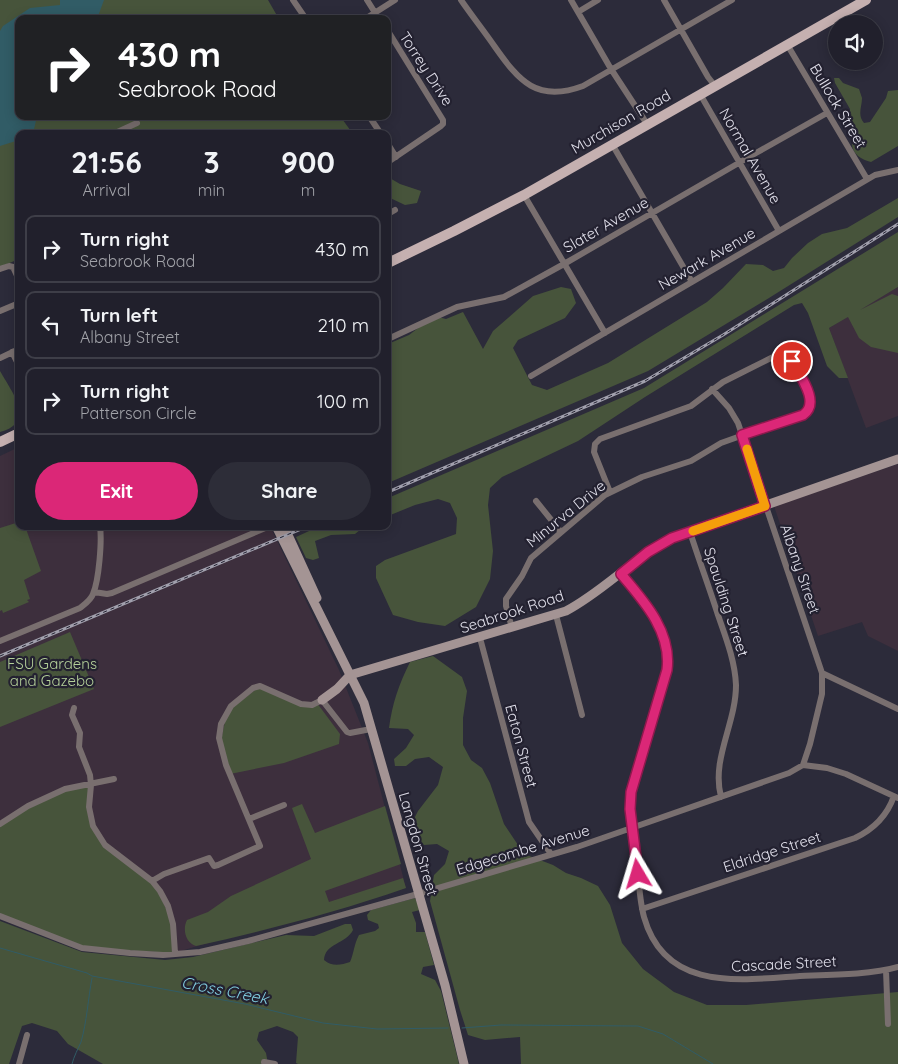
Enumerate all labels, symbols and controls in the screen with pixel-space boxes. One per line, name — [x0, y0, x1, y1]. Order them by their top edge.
map controls — [828, 15, 883, 70]
button: sound — [828, 15, 883, 70]
street label: Torrey Drive — [395, 28, 457, 109]
text: 430 m — [118, 32, 221, 76]
icon: right — [35, 35, 100, 100]
street label: Bullock Street — [806, 60, 871, 151]
text: Seabrook Road — [118, 75, 276, 103]
street label: Murchison Road — [568, 85, 674, 158]
street label: Normal Avenue — [715, 105, 786, 207]
text: 21:56 — [71, 143, 142, 181]
text: 3 — [203, 143, 220, 181]
text: 900 — [281, 143, 335, 181]
text: Arrival — [82, 180, 130, 200]
text: min — [198, 180, 225, 200]
text: m — [301, 180, 315, 200]
street label: Slater Avenue — [560, 192, 652, 257]
street label: Newark Avenue — [655, 223, 759, 294]
text: Turn right — [80, 227, 169, 251]
icon: right — [37, 235, 65, 263]
text: 430 m — [315, 237, 369, 261]
text: Seabrook Road — [80, 251, 195, 271]
text: Turn left — [80, 303, 158, 327]
icon: left — [37, 311, 65, 339]
text: 210 m — [318, 313, 369, 337]
text: Albany Street — [80, 327, 180, 347]
pin — [771, 340, 813, 382]
icon: arrive — [778, 347, 806, 375]
text: Turn right — [80, 379, 169, 403]
icon: right — [37, 387, 65, 415]
text: 100 m — [317, 389, 369, 413]
text: Patterson Circle — [80, 403, 196, 423]
button: Exit — [35, 462, 198, 520]
button: Share — [208, 462, 371, 520]
street label: Minurva Drive — [522, 476, 609, 551]
street label: Albany Street — [776, 522, 825, 616]
street label: Spaulding Street — [700, 545, 753, 659]
street label: Seabrook Road — [458, 586, 566, 637]
park label: FSU Gardens and Gazebo — [7, 654, 97, 690]
street label: Eaton Street — [501, 702, 542, 790]
street label: Langdon Street — [395, 790, 442, 898]
street label: Edgecombe Avenue — [454, 820, 592, 879]
street label: Eldridge Street — [721, 827, 823, 876]
position arrow — [611, 847, 663, 899]
street label: Cascade Street — [731, 951, 837, 976]
water label: Cross Creek — [180, 972, 272, 1009]

